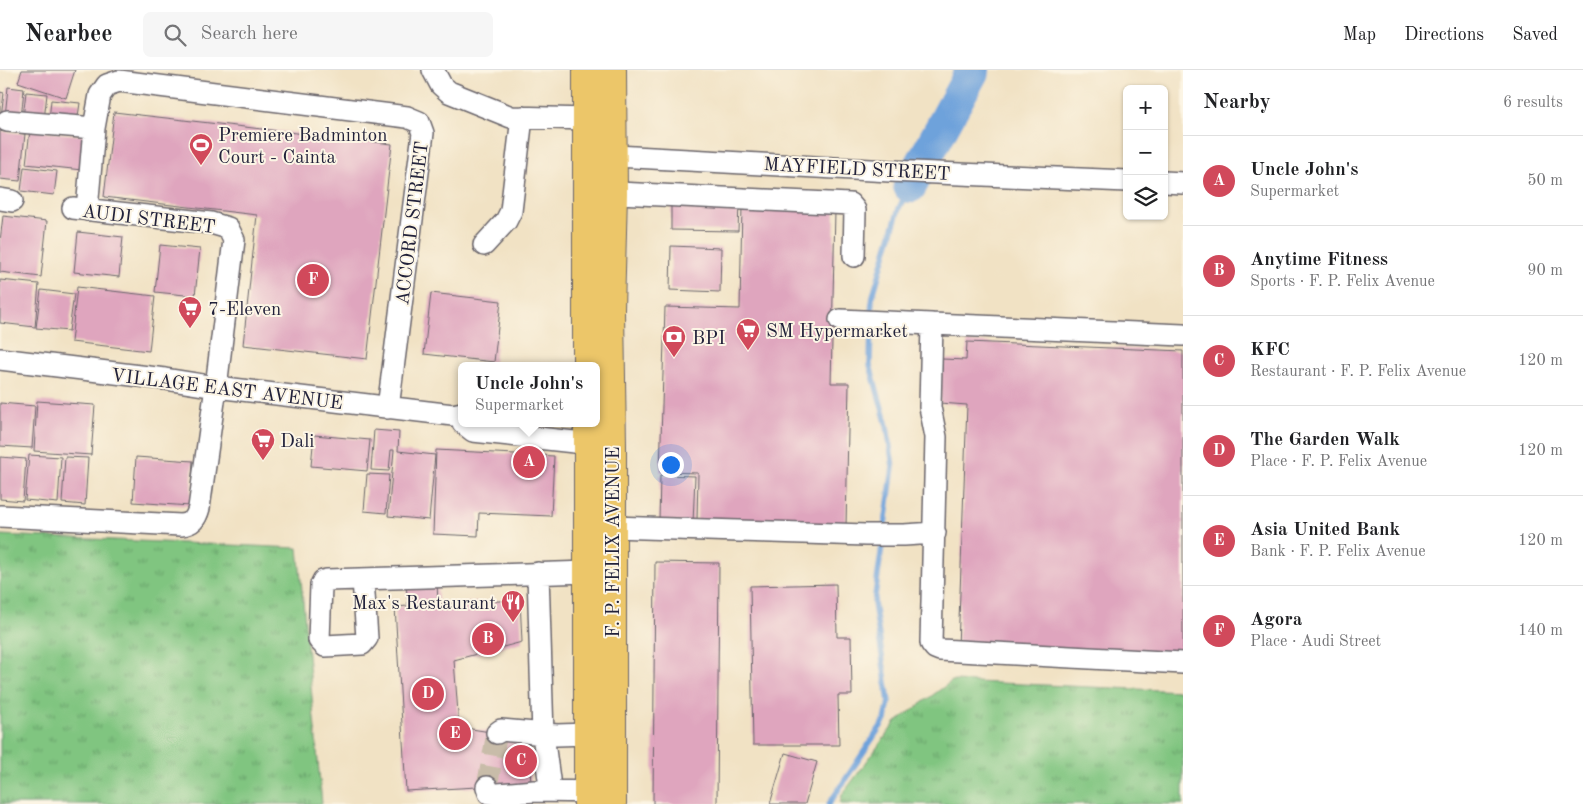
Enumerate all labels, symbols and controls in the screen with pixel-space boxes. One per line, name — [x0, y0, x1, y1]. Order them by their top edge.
search box — [143, 12, 493, 57]
icon: search — [161, 21, 189, 49]
text: Nearbee — [25, 23, 113, 47]
text: Search here — [201, 25, 298, 44]
text: Map — [1343, 26, 1376, 44]
text: Directions — [1404, 26, 1484, 44]
text: Saved — [1512, 26, 1558, 44]
map controls — [1123, 85, 1168, 220]
button: + — [1123, 85, 1168, 130]
text: Nearby — [1203, 92, 1271, 113]
text: 6 results — [1503, 95, 1563, 111]
place label: Premiere Badminton Court - Cainta — [218, 127, 387, 168]
button: − — [1123, 130, 1168, 175]
sports icon: Premiere Badminton Court - Cainta — [188, 132, 214, 166]
street label: ACCORD STREET — [394, 140, 433, 306]
street label: MAYFIELD STREET — [763, 156, 951, 185]
text: Uncle John's — [1250, 161, 1358, 180]
text: A — [1213, 173, 1225, 189]
text: 50 m — [1527, 173, 1563, 189]
button: layers — [1123, 175, 1168, 220]
text: Supermarket — [1250, 184, 1339, 200]
street label: AUDI STREET — [81, 203, 216, 238]
text: Anytime Fitness — [1250, 251, 1388, 270]
pin: F — [297, 261, 329, 299]
text: B — [1213, 263, 1225, 279]
text: 90 m — [1527, 263, 1563, 279]
text: Sports · F. P. Felix Avenue — [1250, 274, 1435, 290]
supermarket icon: 7-Eleven — [177, 295, 203, 329]
place label: 7-Eleven — [208, 301, 281, 320]
supermarket icon: SM Hypermarket — [735, 317, 761, 351]
place label: SM Hypermarket — [766, 323, 908, 342]
bank icon: BPI — [661, 324, 687, 358]
place label: BPI — [692, 330, 726, 349]
text: KFC — [1250, 341, 1290, 360]
text: C — [1214, 353, 1224, 369]
text: 120 m — [1518, 353, 1563, 369]
popup — [458, 362, 600, 427]
text: Restaurant · F. P. Felix Avenue — [1250, 364, 1466, 380]
street label: VILLAGE EAST AVENUE — [110, 367, 344, 414]
text: Uncle John's — [475, 375, 583, 394]
text: Supermarket — [475, 398, 564, 414]
supermarket icon: Dali — [250, 427, 276, 461]
text: The Garden Walk — [1250, 431, 1400, 450]
place label: Dali — [280, 433, 314, 452]
pin: A — [513, 443, 545, 481]
text: D — [1213, 443, 1225, 459]
text: 120 m — [1518, 443, 1563, 459]
street label: F. P. FELIX AVENUE — [605, 446, 624, 638]
your location — [658, 452, 684, 478]
text: Place · F. P. Felix Avenue — [1250, 454, 1427, 470]
text: Asia United Bank — [1250, 521, 1400, 540]
text: E — [1213, 533, 1225, 549]
text: 120 m — [1518, 533, 1563, 549]
text: Bank · F. P. Felix Avenue — [1250, 544, 1426, 560]
restaurant icon: Max's Restaurant — [500, 589, 526, 623]
place label: Max's Restaurant — [352, 595, 496, 614]
text: Agora — [1250, 611, 1302, 630]
pin: B — [472, 620, 504, 658]
text: F — [1214, 623, 1224, 639]
text: 140 m — [1518, 623, 1563, 639]
text: Place · Audi Street — [1250, 634, 1381, 650]
pin: D — [412, 675, 444, 713]
pin: E — [439, 715, 471, 753]
pin: C — [505, 742, 537, 780]

